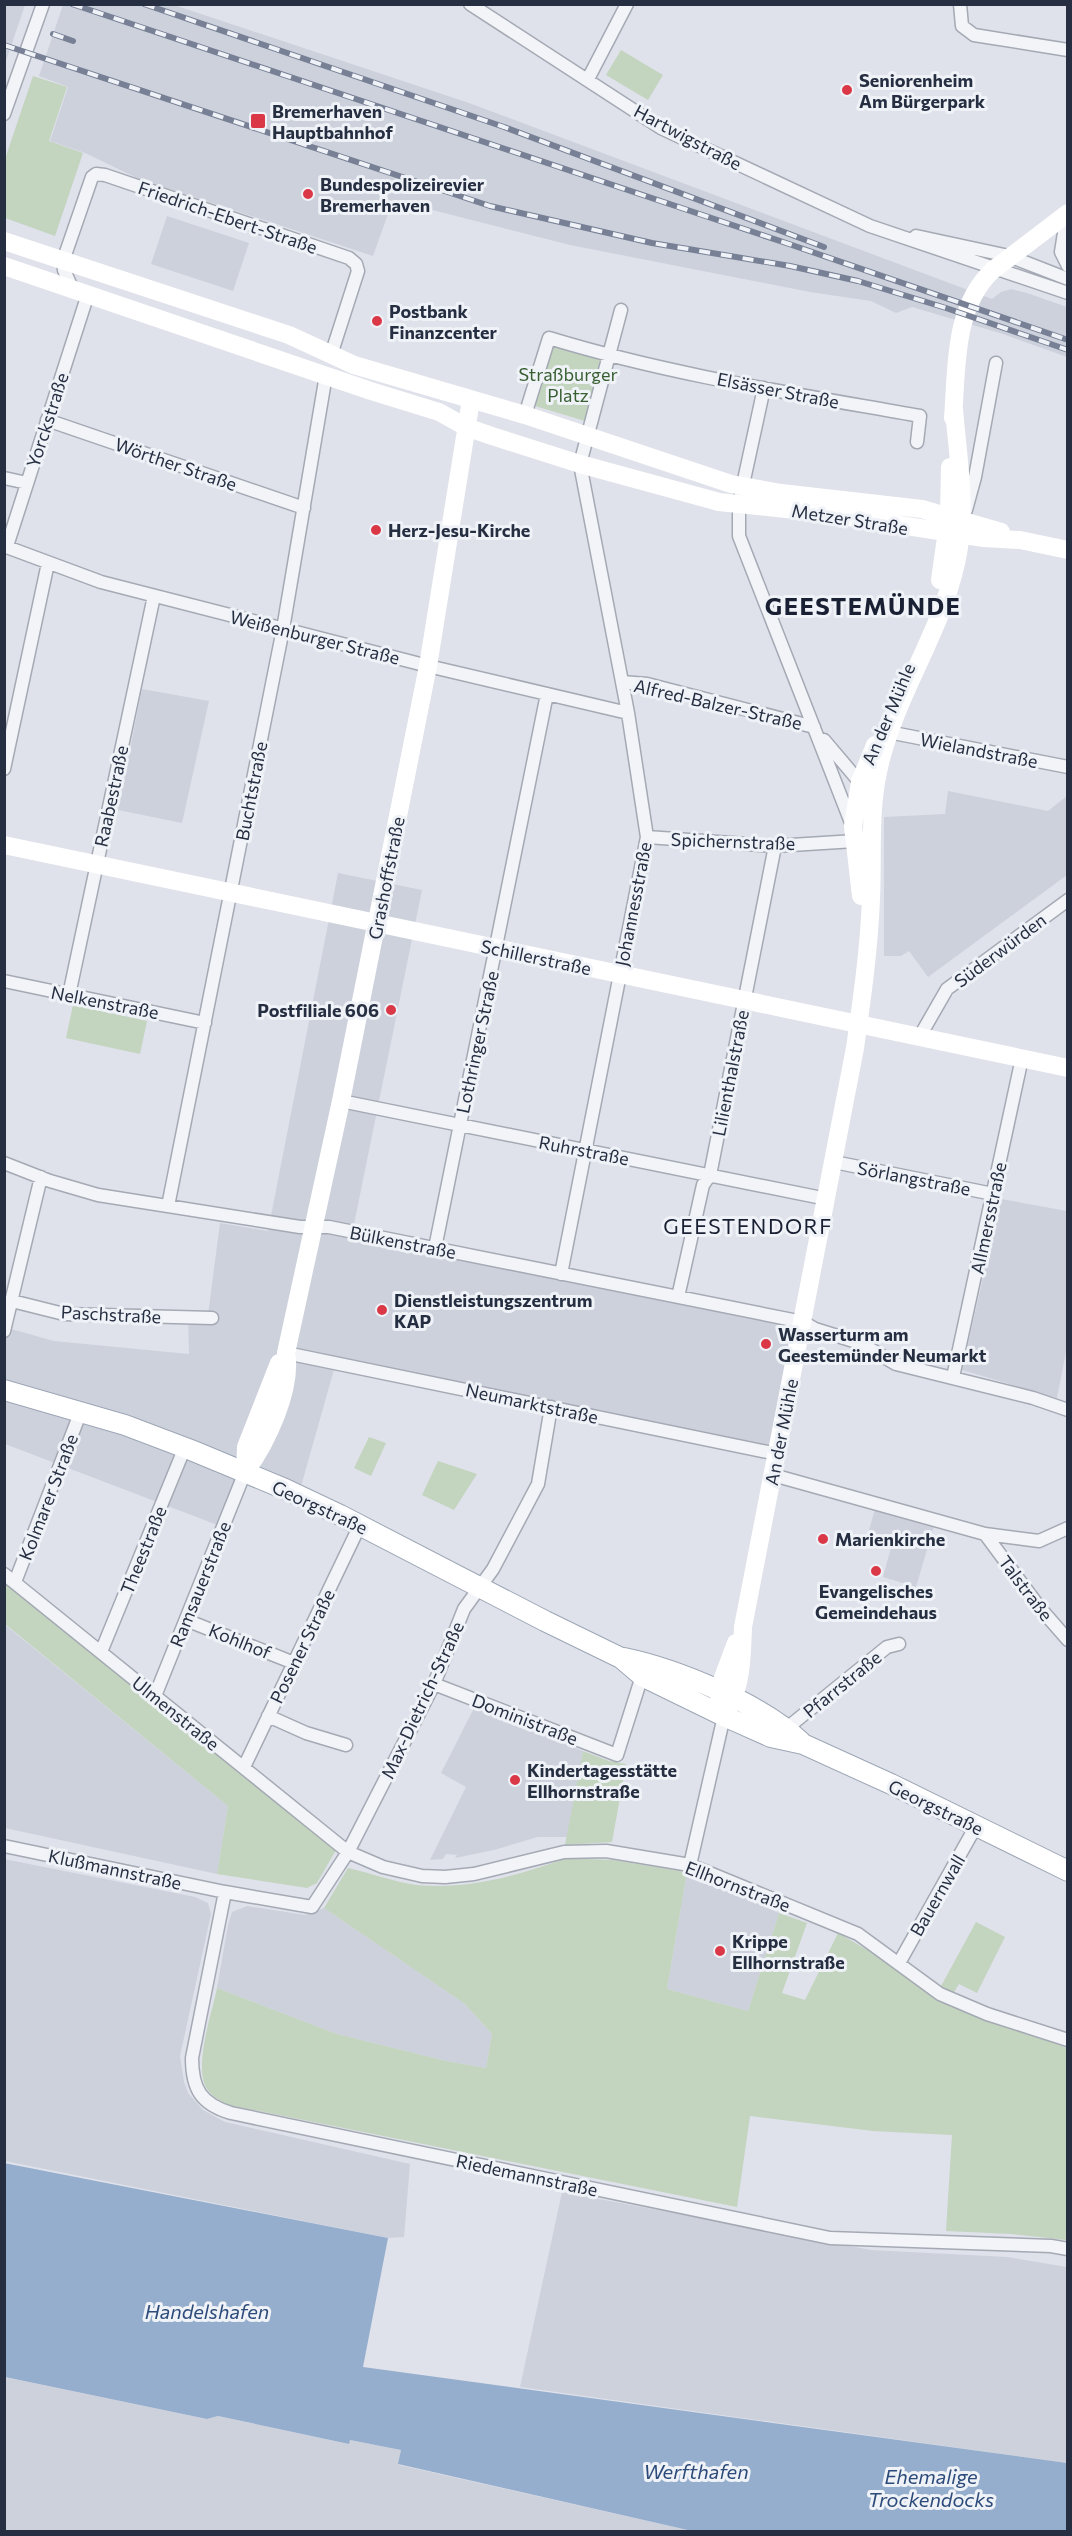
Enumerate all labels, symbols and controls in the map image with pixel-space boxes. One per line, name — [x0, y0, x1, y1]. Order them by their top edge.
place label: Seniorenheim Am Bürgerpark — [859, 69, 986, 112]
marker: Seniorenheim Am Bürgerpark — [840, 83, 854, 97]
street label: Hartwigstraße — [630, 99, 746, 175]
place label: Bremerhaven Hauptbahnhof — [272, 100, 394, 143]
marker: Bremerhaven Hauptbahnhof — [249, 112, 267, 130]
place label: Bundespolizeirevier Bremerhaven — [320, 173, 485, 216]
street label: Friedrich-Ebert-Straße — [136, 176, 320, 258]
marker: Bundespolizeirevier Bremerhaven — [301, 187, 315, 201]
place label: Postbank Finanzcenter — [389, 300, 498, 343]
marker: Postbank Finanzcenter — [370, 314, 384, 328]
park label: Straßburger Platz — [518, 363, 618, 406]
street label: Elsässer Straße — [715, 367, 841, 413]
street label: Yorckstraße — [21, 370, 73, 470]
street label: Wörther Straße — [112, 433, 240, 495]
street label: Metzer Straße — [790, 499, 910, 539]
place label: Herz-Jesu-Kirche — [388, 519, 530, 541]
marker: Herz-Jesu-Kirche — [369, 523, 383, 537]
district label: GEESTEMÜNDE — [765, 591, 961, 620]
street label: Weißenburger Straße — [228, 605, 402, 669]
street label: An der Mühle — [857, 660, 919, 768]
street label: Alfred-Balzer-Straße — [632, 674, 804, 734]
street label: Wielandstraße — [918, 728, 1040, 772]
street label: Buchtstraße — [231, 740, 271, 842]
street label: Raabestraße — [89, 743, 133, 849]
street label: Grashoffstraße — [363, 815, 409, 941]
street label: Spichernstraße — [670, 828, 796, 854]
street label: Johannesstraße — [610, 840, 656, 968]
street label: Süderwürden — [950, 908, 1050, 992]
street label: Schillerstraße — [479, 935, 593, 979]
street label: Lothringer Straße — [451, 969, 503, 1115]
street label: Nelkenstraße — [49, 981, 161, 1023]
place label: Postfiliale 606 — [257, 999, 379, 1021]
marker: Postfiliale 606 — [384, 1003, 398, 1017]
street label: Lilienthalstraße — [707, 1008, 753, 1138]
street label: Ruhrstraße — [537, 1130, 631, 1170]
street label: Sörlangstraße — [855, 1156, 973, 1200]
street label: Allmersstraße — [965, 1160, 1011, 1276]
district label: GEESTENDORF — [663, 1213, 833, 1238]
street label: Bülkenstraße — [348, 1221, 458, 1263]
place label: Dienstleistungszentrum KAP — [394, 1289, 592, 1332]
street label: Paschstraße — [60, 1300, 162, 1328]
marker: Dienstleistungszentrum KAP — [375, 1303, 389, 1317]
place label: Wasserturm am Geestemünder Neumarkt — [778, 1323, 987, 1366]
marker: Wasserturm am Geestemünder Neumarkt — [759, 1337, 773, 1351]
street label: An der Mühle — [760, 1377, 802, 1487]
street label: Neumarktstraße — [464, 1378, 600, 1428]
street label: Kolmarer Straße — [14, 1431, 82, 1563]
street label: Georgstraße — [269, 1475, 371, 1539]
street label: Theestraße — [115, 1503, 171, 1597]
street label: Ramsauerstraße — [165, 1518, 235, 1650]
place label: Marienkirche — [835, 1528, 945, 1550]
marker: Marienkirche — [816, 1532, 830, 1546]
street label: Talstraße — [994, 1551, 1058, 1625]
marker: Evangelisches Gemeindehaus — [869, 1564, 883, 1578]
place label: Evangelisches Gemeindehaus — [815, 1580, 937, 1623]
street label: Posener Straße — [265, 1585, 339, 1707]
street label: Max-Dietrich-Straße — [376, 1618, 468, 1782]
street label: Kohlhof — [206, 1619, 275, 1664]
street label: Pfarrstraße — [799, 1646, 885, 1722]
street label: Ulmenstraße — [128, 1671, 224, 1755]
street label: Doministraße — [469, 1689, 581, 1749]
place label: Kindertagesstätte Ellhornstraße — [527, 1759, 677, 1802]
marker: Kindertagesstätte Ellhornstraße — [508, 1773, 522, 1787]
street label: Georgstraße — [885, 1775, 987, 1839]
street label: Klußmannstraße — [46, 1844, 184, 1894]
street label: Bauernwall — [905, 1850, 969, 1940]
street label: Ellhornstraße — [682, 1856, 794, 1916]
place label: Krippe Ellhornstraße — [732, 1930, 845, 1973]
marker: Krippe Ellhornstraße — [713, 1944, 727, 1958]
street label: Riedemannstraße — [454, 2149, 600, 2201]
water label: Handelshafen — [145, 2299, 269, 2323]
water label: Werfthafen — [643, 2459, 749, 2483]
water label: Ehemalige Trockendocks — [868, 2464, 994, 2511]

